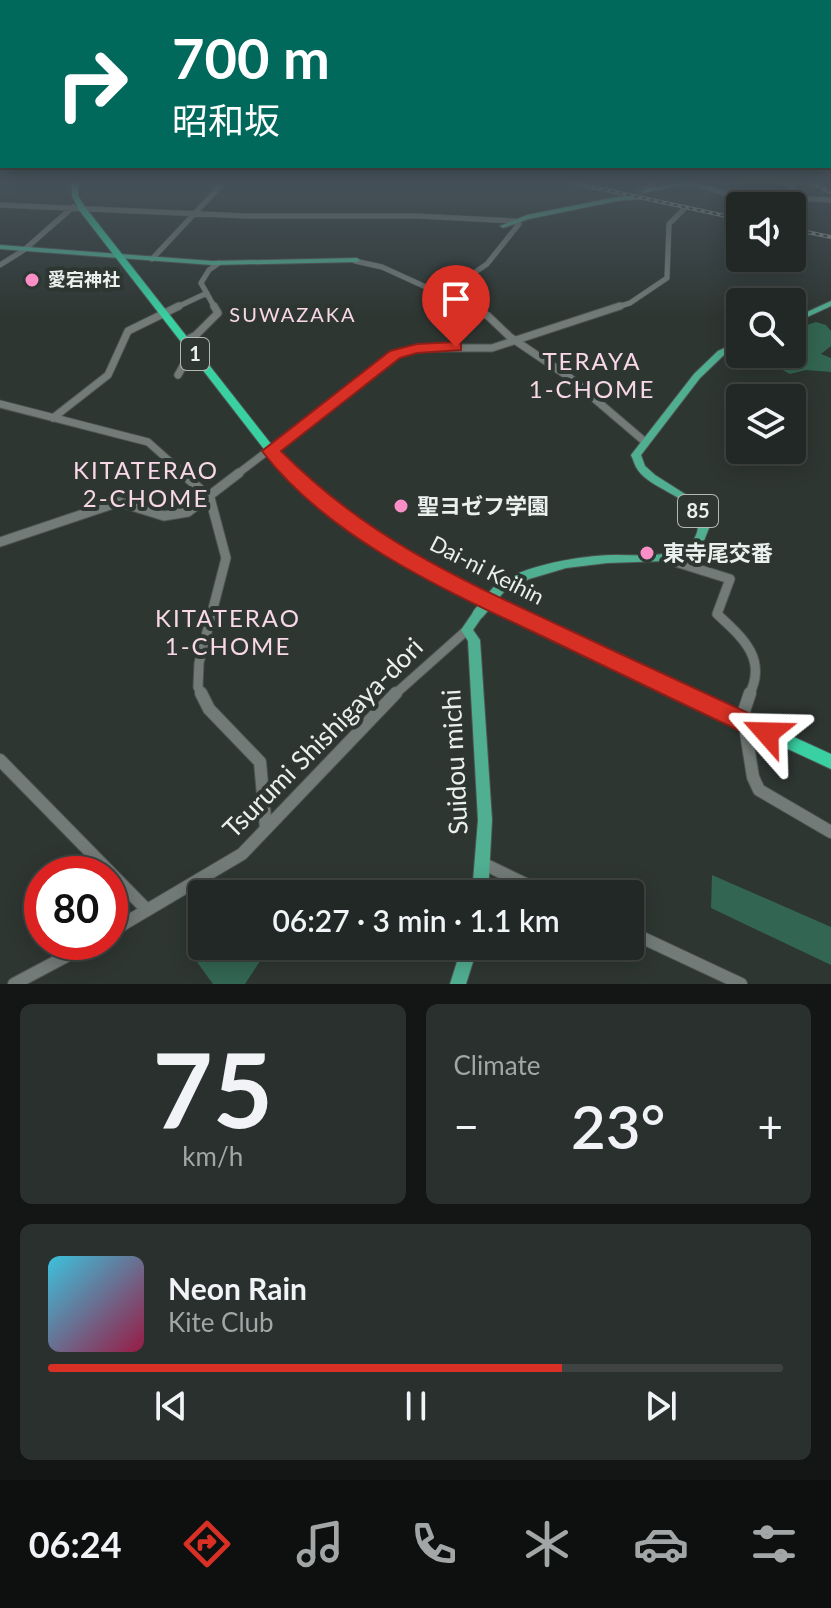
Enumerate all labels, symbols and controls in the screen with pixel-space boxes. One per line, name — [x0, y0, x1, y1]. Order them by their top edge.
text: 700 m — [172, 24, 330, 91]
icon: right — [40, 32, 144, 136]
text: 昭和坂 — [172, 98, 280, 142]
map controls — [726, 192, 806, 464]
button: sound — [726, 192, 806, 272]
pin — [422, 265, 490, 347]
place label: 愛宕神社 — [48, 268, 120, 290]
marker: 愛宕神社 — [23, 271, 41, 289]
icon: arrive — [434, 277, 478, 321]
button: search — [726, 288, 806, 368]
district label: SUWAZAKA — [229, 302, 357, 326]
road number: 1 — [181, 338, 209, 370]
district label: TERAYA 1-CHOME — [529, 346, 655, 403]
button: layers — [726, 384, 806, 464]
district label: KITATERAO 2-CHOME — [73, 455, 219, 512]
place label: 聖ヨゼフ学園 — [417, 492, 549, 519]
road number: 85 — [678, 495, 718, 527]
marker: 聖ヨゼフ学園 — [392, 497, 410, 515]
street label: Dai-ni Keihin — [426, 529, 549, 610]
place label: 東寺尾交番 — [663, 539, 773, 566]
marker: 東寺尾交番 — [638, 544, 656, 562]
district label: KITATERAO 1-CHOME — [155, 603, 301, 660]
street label: Tsurumi Shishigaya-dori — [216, 631, 429, 844]
street label: Suidou michi — [434, 688, 474, 836]
position arrow — [725, 691, 809, 775]
speed limit sign: 80 — [24, 856, 128, 960]
text: 06:27 · 3 min · 1.1 km — [272, 902, 560, 938]
text: 75 — [152, 1025, 273, 1150]
text: Climate — [454, 1049, 540, 1081]
text: 23° — [571, 1090, 666, 1162]
text: − — [454, 1100, 479, 1152]
text: + — [757, 1100, 783, 1152]
text: km/h — [182, 1140, 243, 1172]
text: Neon Rain — [168, 1270, 307, 1306]
text: Kite Club — [168, 1306, 274, 1338]
icon: previous — [149, 1384, 193, 1428]
icon: pause — [394, 1384, 438, 1428]
icon: next — [639, 1384, 683, 1428]
icon: directions — [179, 1516, 235, 1572]
icon: music — [292, 1516, 348, 1572]
icon: phone — [406, 1516, 462, 1572]
icon: climate — [519, 1516, 575, 1572]
icon: car — [633, 1516, 689, 1572]
icon: filters — [746, 1516, 802, 1572]
text: 06:24 — [29, 1522, 122, 1566]

